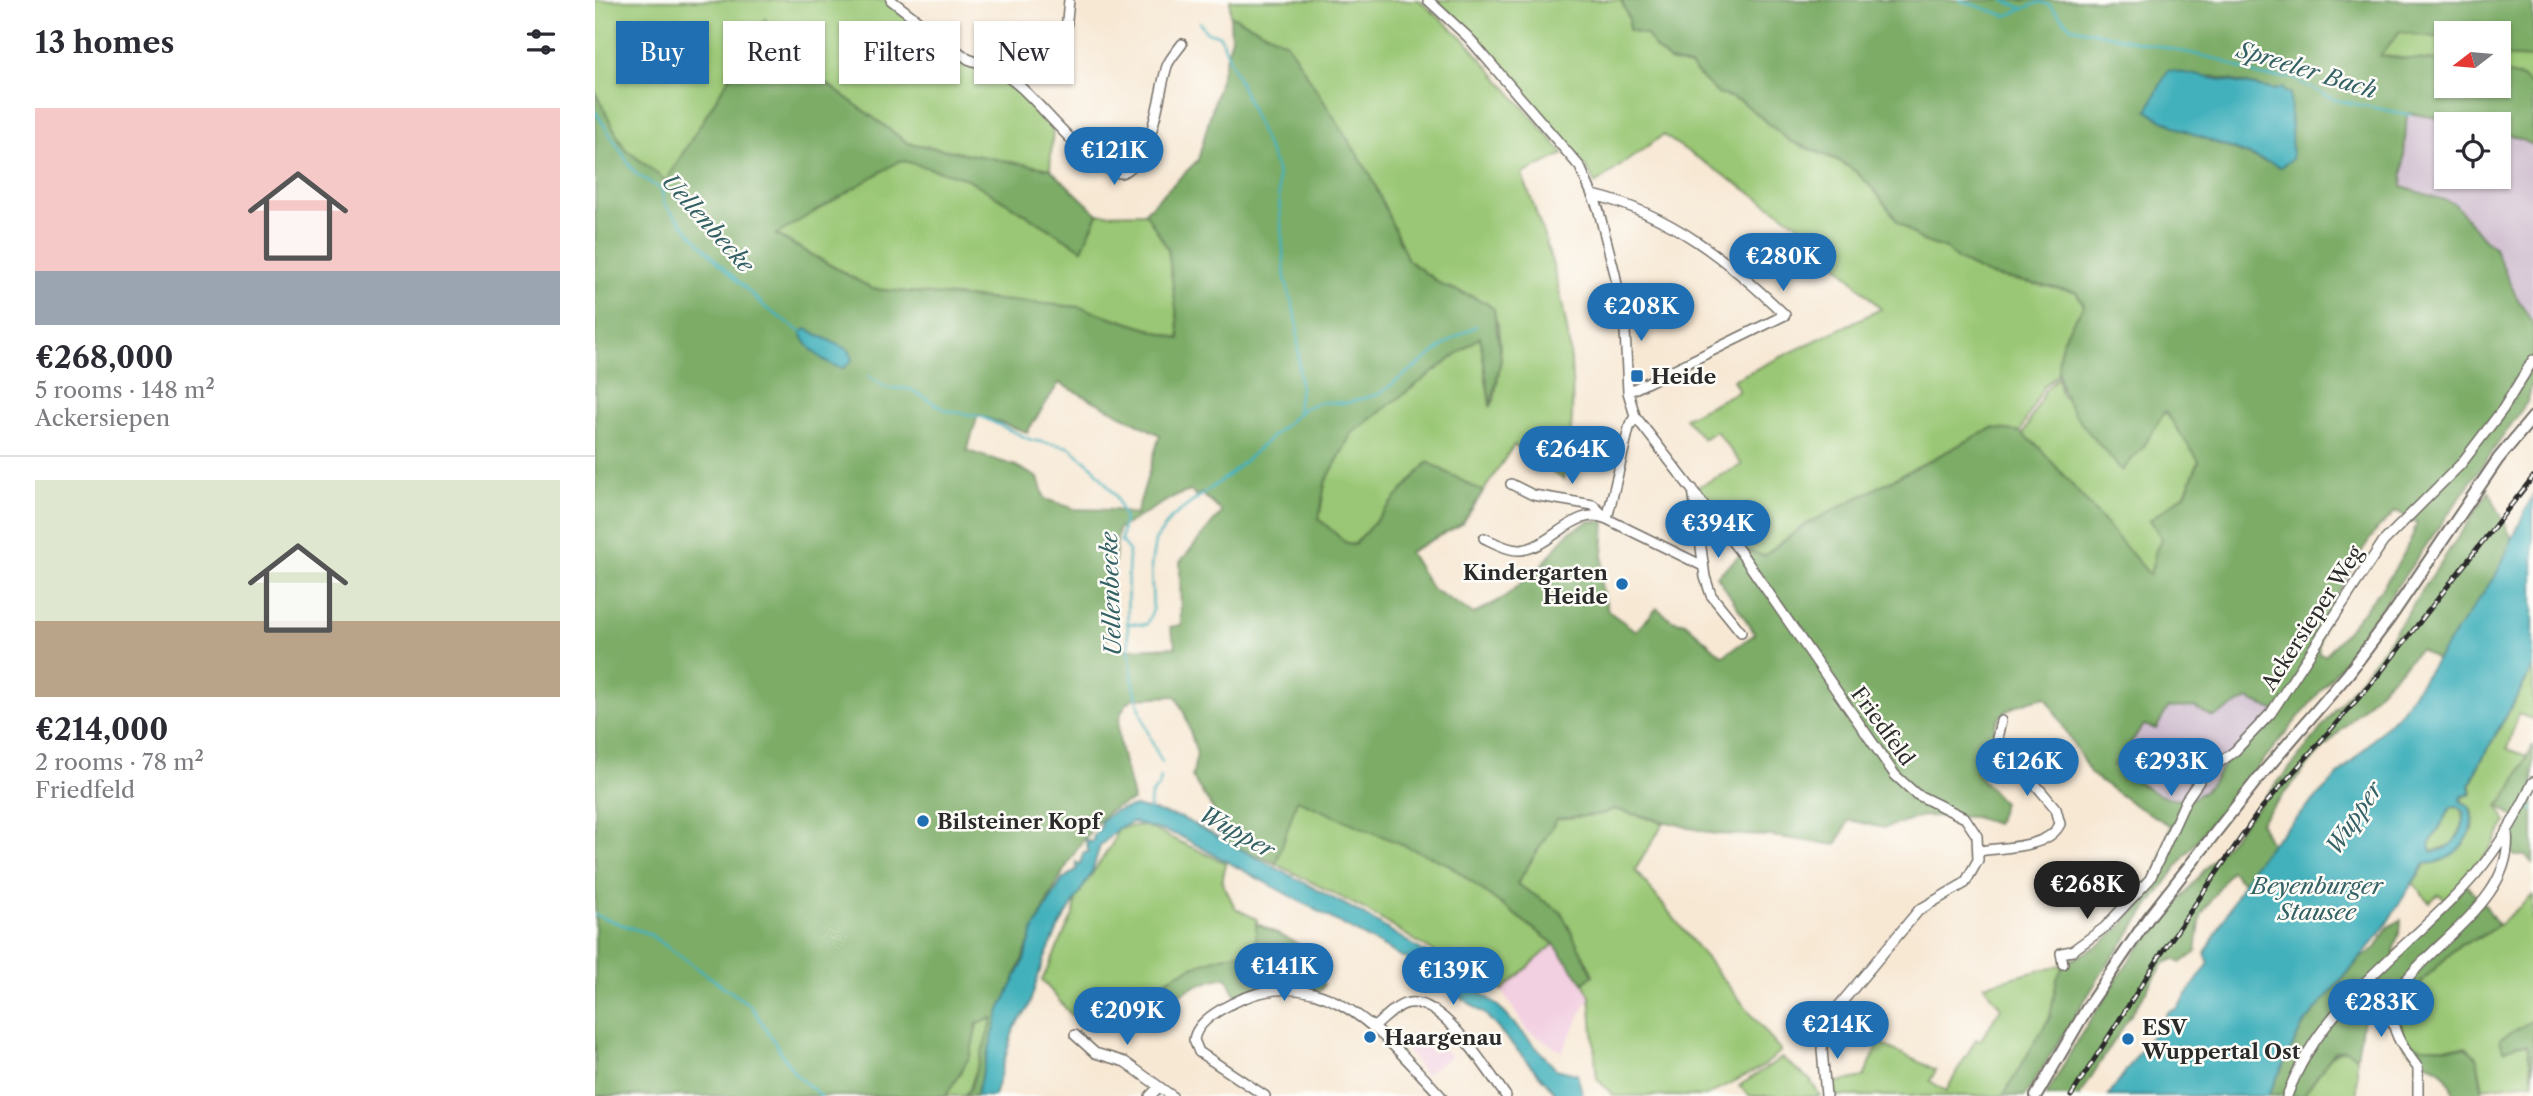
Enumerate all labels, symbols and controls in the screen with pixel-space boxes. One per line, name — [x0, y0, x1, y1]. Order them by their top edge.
chip: Buy — [616, 21, 709, 84]
chip: Rent — [723, 21, 825, 84]
chip: Filters — [839, 21, 960, 84]
chip: New — [974, 21, 1074, 84]
north arrow — [2434, 21, 2511, 98]
map controls — [2434, 21, 2511, 189]
icon: filters — [522, 23, 560, 61]
text: 13 homes — [35, 24, 174, 61]
water label: Spreeler Bach — [2232, 35, 2380, 104]
button: locate — [2434, 112, 2511, 189]
pin: €121K — [1065, 128, 1163, 187]
text: €121K — [1080, 136, 1148, 164]
icon: home — [235, 153, 361, 279]
water label: Uellenbecke — [656, 168, 760, 279]
pin: €280K — [1734, 233, 1832, 293]
text: €280K — [1745, 242, 1821, 270]
pin: €208K — [1592, 284, 1690, 343]
text: €208K — [1603, 292, 1679, 320]
text: €268,000 — [35, 339, 173, 376]
place label: Heide — [1651, 364, 1716, 389]
marker: Heide — [1629, 368, 1645, 384]
text: 5 rooms · 148 m² — [35, 376, 215, 404]
text: Ackersiepen — [35, 404, 170, 432]
pin: €264K — [1523, 426, 1621, 486]
text: €264K — [1535, 435, 1609, 463]
pin: €394K — [1669, 500, 1767, 560]
text: €394K — [1681, 509, 1755, 537]
icon: home — [235, 525, 361, 651]
water label: Uellenbecke — [1095, 531, 1127, 656]
street label: Ackersieper Weg — [2255, 540, 2369, 696]
place label: Kindergarten Heide — [1463, 560, 1609, 609]
marker: Kindergarten Heide — [1614, 576, 1630, 592]
street label: Friedfeld — [1846, 682, 1920, 770]
text: €214,000 — [35, 711, 168, 748]
pin: €126K — [1978, 738, 2076, 798]
pin: €293K — [2122, 738, 2220, 798]
text: €126K — [1992, 747, 2062, 775]
text: €293K — [2134, 747, 2208, 775]
text: 2 rooms · 78 m² — [35, 748, 204, 776]
water label: Wupper — [2319, 775, 2389, 860]
text: Friedfeld — [35, 776, 135, 804]
water label: Wupper — [1194, 800, 1281, 865]
place label: Bilsteiner Kopf — [937, 809, 1104, 834]
marker: Bilsteiner Kopf — [915, 813, 931, 829]
pin: €268K — [2038, 862, 2136, 921]
text: €268K — [2050, 870, 2124, 898]
water label: Beyenburger Stausee — [2249, 872, 2384, 926]
pin: €141K — [1235, 944, 1333, 1003]
pin: €139K — [1404, 948, 1502, 1007]
text: €141K — [1250, 952, 1318, 980]
text: €139K — [1418, 956, 1488, 984]
pin: €283K — [2332, 979, 2430, 1039]
pin: €209K — [1078, 988, 1176, 1047]
text: €283K — [2344, 988, 2418, 1016]
text: €209K — [1090, 996, 1164, 1024]
pin: €214K — [1788, 1002, 1886, 1061]
text: €214K — [1802, 1010, 1872, 1038]
place label: ESV Wuppertal Ost — [2141, 1015, 2301, 1064]
place label: Haargenau — [1384, 1025, 1503, 1050]
marker: Haargenau — [1362, 1029, 1378, 1045]
marker: ESV Wuppertal Ost — [2120, 1031, 2136, 1047]

